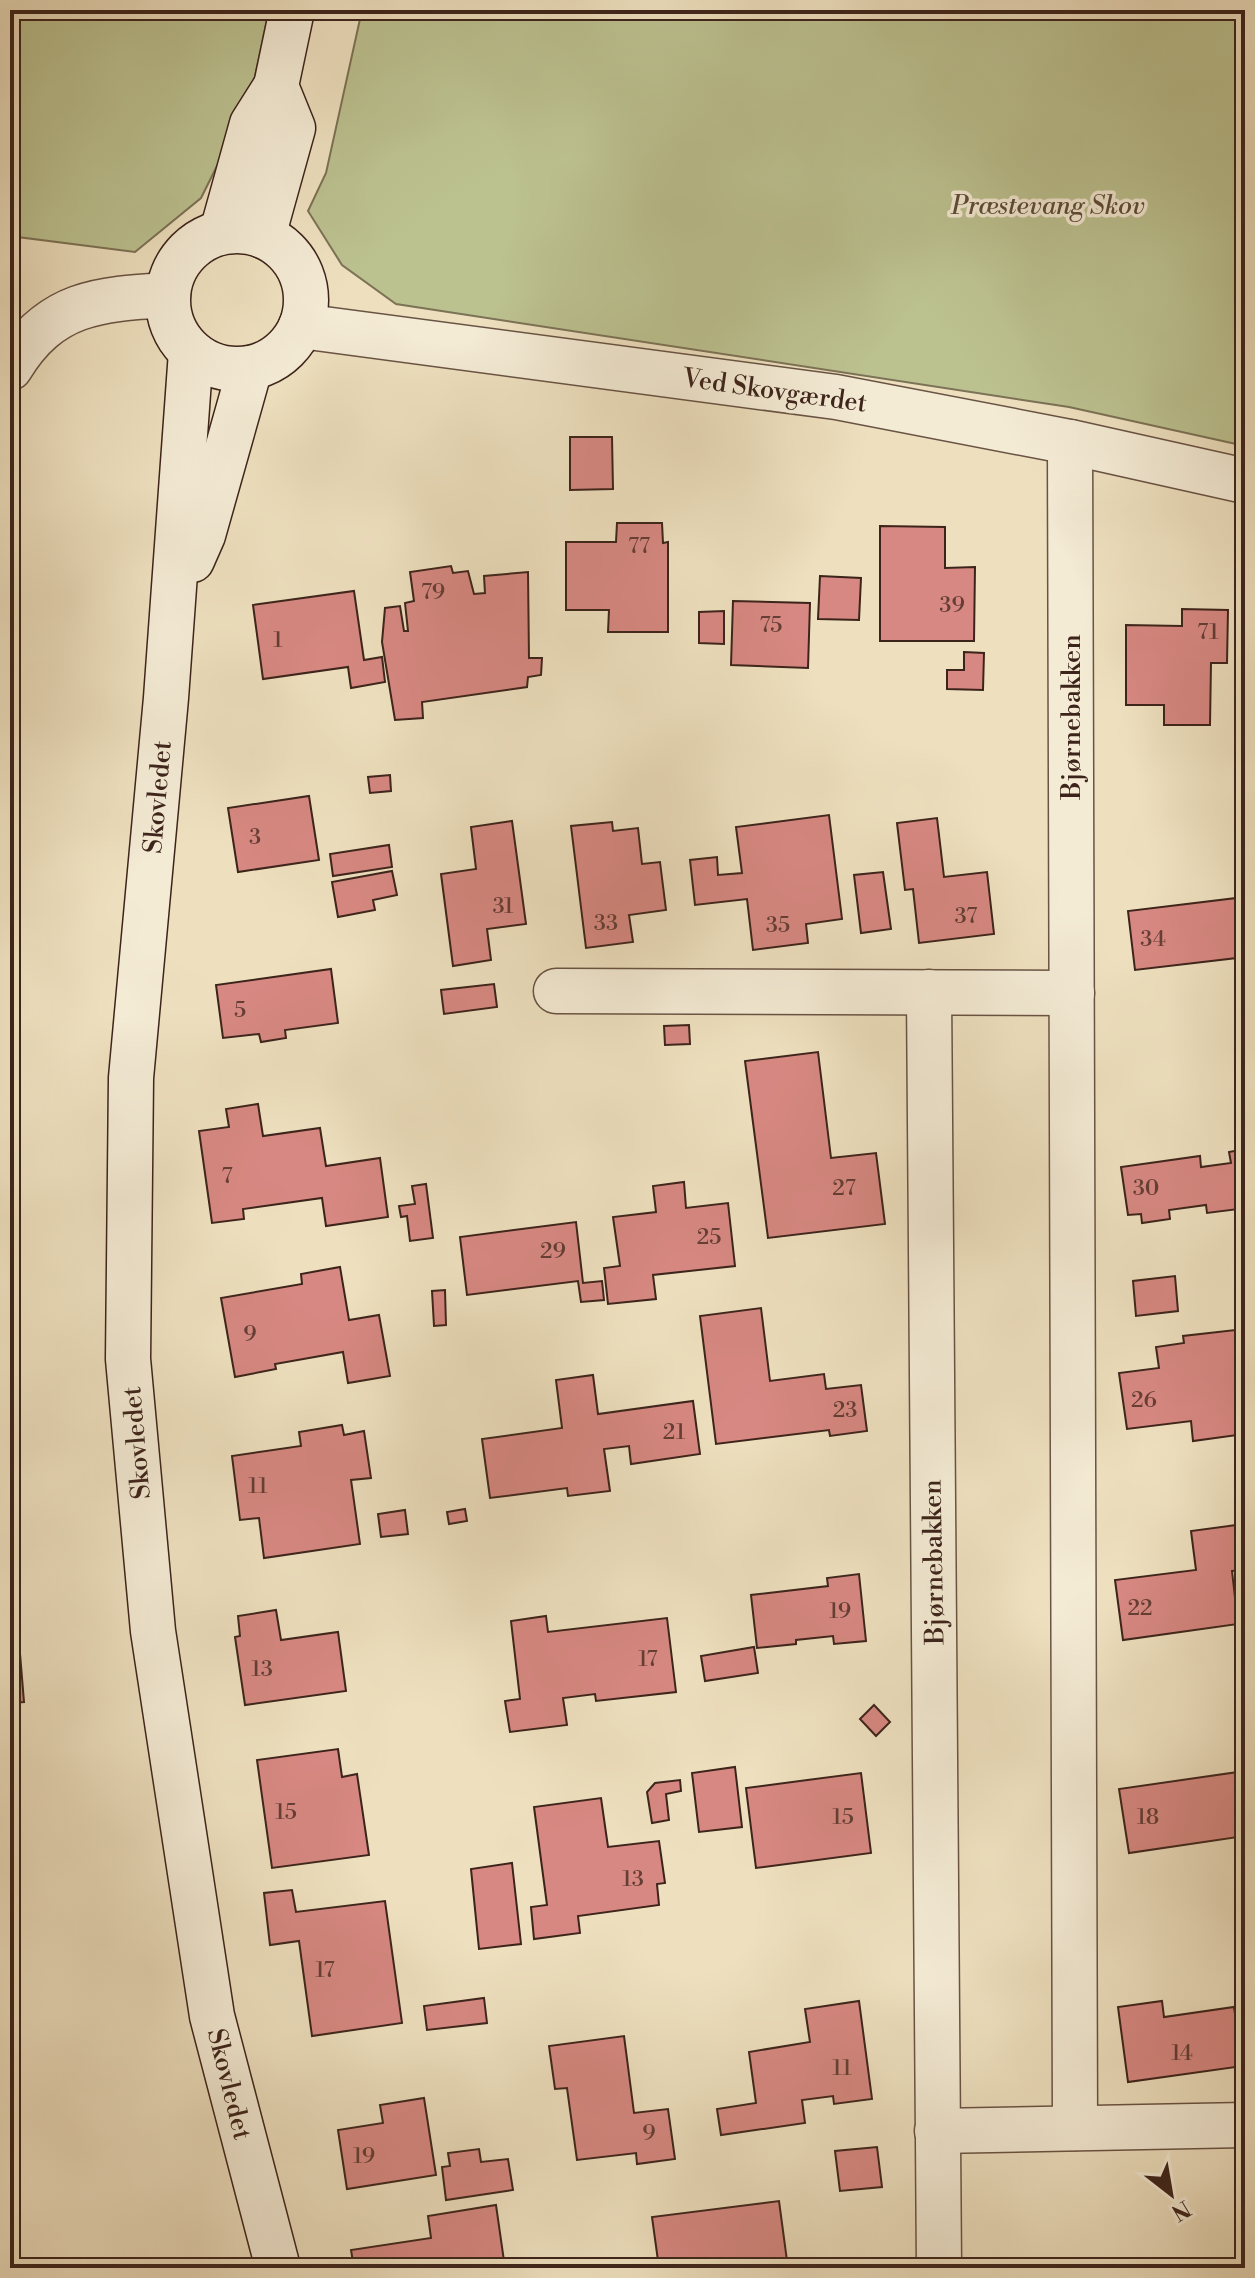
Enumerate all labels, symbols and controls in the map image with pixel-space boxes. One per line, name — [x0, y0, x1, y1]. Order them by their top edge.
park label: Præstevang Skov — [950, 190, 1145, 222]
street label: Ved Skovgærdet — [680, 362, 869, 420]
house number: 77 — [628, 533, 650, 560]
house number: 79 — [421, 579, 445, 606]
house number: 39 — [939, 592, 965, 619]
house number: 75 — [760, 612, 782, 639]
house number: 71 — [1197, 619, 1219, 646]
house number: 1 — [273, 627, 283, 654]
street label: Bjørnebakken — [1056, 634, 1088, 801]
street label: Skovledet — [137, 739, 179, 855]
house number: 3 — [249, 824, 261, 851]
house number: 31 — [492, 893, 514, 920]
house number: 37 — [955, 903, 977, 930]
house number: 33 — [594, 910, 618, 937]
house number: 35 — [766, 912, 790, 939]
house number: 34 — [1140, 926, 1166, 953]
house number: 5 — [234, 997, 246, 1024]
house number: 7 — [221, 1163, 233, 1190]
house number: 27 — [832, 1175, 856, 1202]
house number: 30 — [1133, 1175, 1159, 1202]
house number: 25 — [697, 1224, 721, 1251]
house number: 29 — [540, 1238, 566, 1265]
house number: 9 — [243, 1321, 257, 1348]
street label: Skovledet — [116, 1385, 158, 1501]
house number: 26 — [1131, 1387, 1157, 1414]
house number: 23 — [833, 1397, 857, 1424]
house number: 21 — [663, 1419, 686, 1446]
house number: 11 — [248, 1473, 268, 1500]
street label: Bjørnebakken — [917, 1479, 951, 1646]
house number: 22 — [1127, 1595, 1153, 1622]
house number: 19 — [829, 1598, 851, 1625]
house number: 17 — [638, 1646, 658, 1673]
house number: 13 — [251, 1656, 273, 1683]
house number: 15 — [275, 1799, 297, 1826]
house number: 15 — [832, 1804, 854, 1831]
house number: 18 — [1137, 1804, 1159, 1831]
house number: 13 — [622, 1866, 644, 1893]
house number: 17 — [315, 1957, 335, 1984]
street label: Skovledet — [200, 2025, 258, 2143]
house number: 14 — [1171, 2040, 1193, 2067]
house number: 11 — [832, 2055, 852, 2082]
house number: 9 — [642, 2120, 656, 2147]
house number: 19 — [353, 2143, 375, 2170]
north arrow — [1131, 2154, 1211, 2234]
text: N — [1166, 2194, 1195, 2226]

